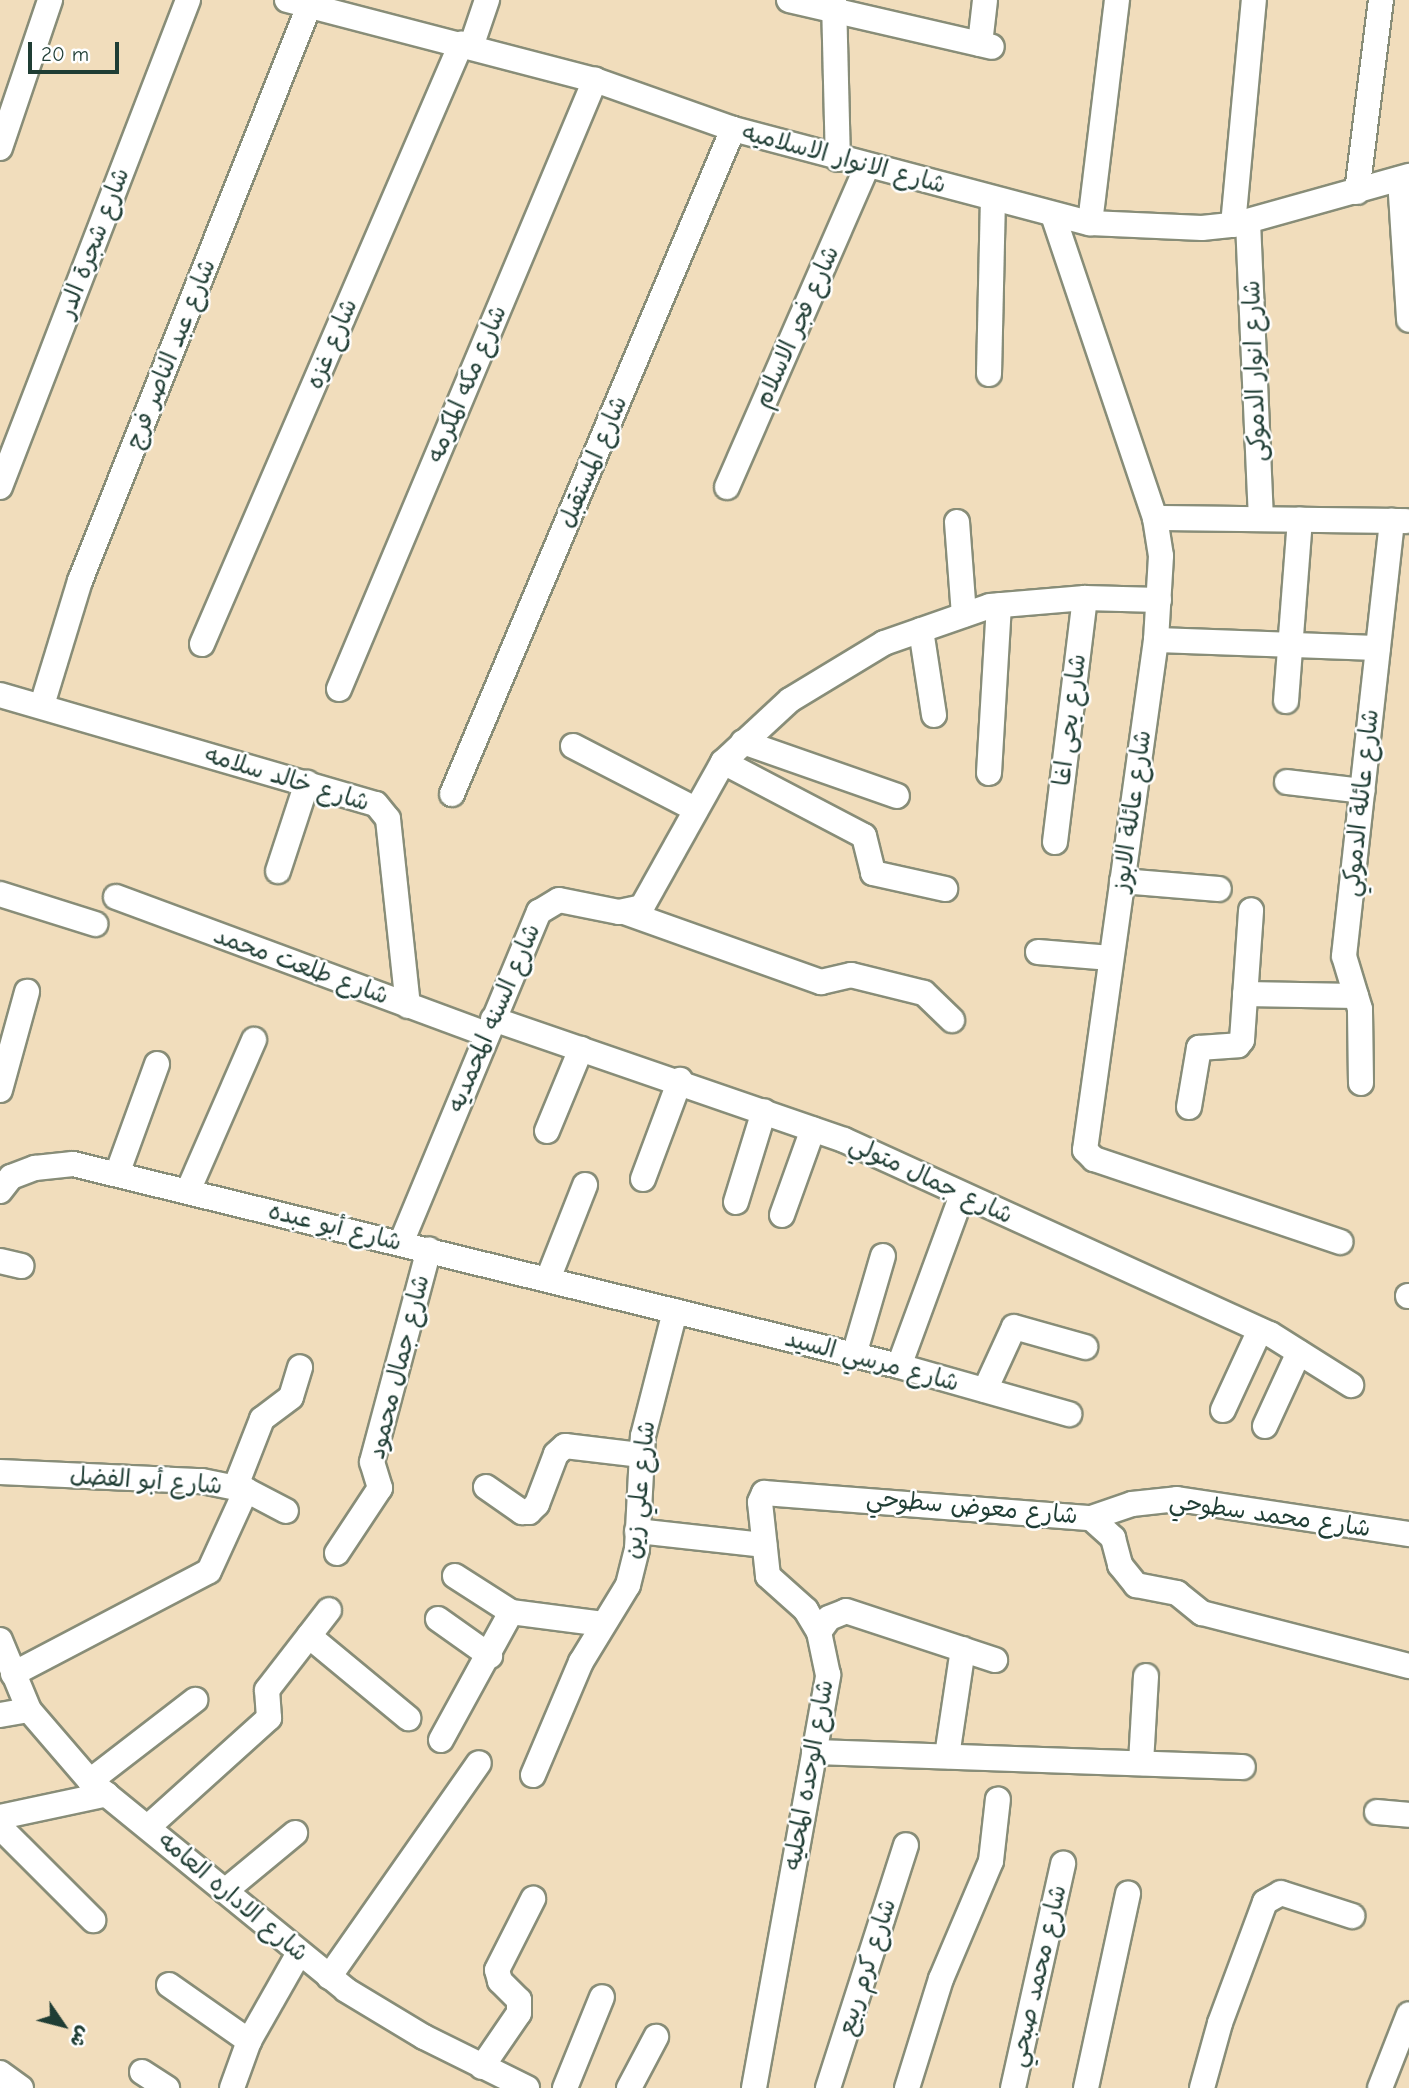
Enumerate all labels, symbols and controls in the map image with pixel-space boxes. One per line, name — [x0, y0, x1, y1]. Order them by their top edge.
scale bar — [32, 28, 122, 72]
text: 20 m — [41, 42, 89, 66]
street label: شارع الانوار الاسلاميه — [739, 118, 949, 200]
street label: شارع شجرة الدر — [52, 164, 136, 322]
street label: شارع فجر الاسلام — [748, 241, 846, 413]
street label: شارع عبد الناصر فرج — [120, 255, 222, 453]
street label: شارع انوار الدموكى — [1237, 280, 1273, 462]
street label: شارع غزه — [300, 295, 364, 393]
street label: شارع مكه المكرمه — [421, 301, 513, 467]
street label: شارع المستقبل — [552, 392, 634, 532]
street label: شارع يحى اغا — [1048, 652, 1092, 788]
street label: شارع عائلة الدموكي — [1337, 708, 1385, 898]
street label: شارع عائلة الابوز — [1106, 728, 1158, 894]
street label: شارع خالد سلامه — [201, 740, 373, 818]
street label: شارع السنه المحمديه — [441, 920, 547, 1116]
street label: شارع طلعت محمد — [210, 921, 392, 1011]
street label: شارع جمال متولي — [845, 1130, 1017, 1230]
street label: شارع أبو عبده — [265, 1197, 405, 1257]
street label: شارع جمال محمود — [362, 1272, 436, 1462]
street label: شارع مرسي السيد — [782, 1324, 962, 1398]
street label: شارع علي زين — [618, 1419, 662, 1561]
street label: شارع أبو الفضل — [69, 1461, 223, 1501]
street label: شارع معوض سطوحي — [865, 1483, 1079, 1531]
street label: شارع محمد سطوحي — [1168, 1487, 1372, 1543]
street label: شارع الوحده المحليه — [778, 1678, 840, 1872]
street label: شارع الاداره العامه — [152, 1826, 314, 1968]
street label: شارع محمد صبحي — [1003, 1882, 1073, 2070]
street label: شارع كرم ربيع — [831, 1895, 903, 2039]
north arrow — [28, 1990, 98, 2060]
text: ش — [65, 2022, 95, 2052]

